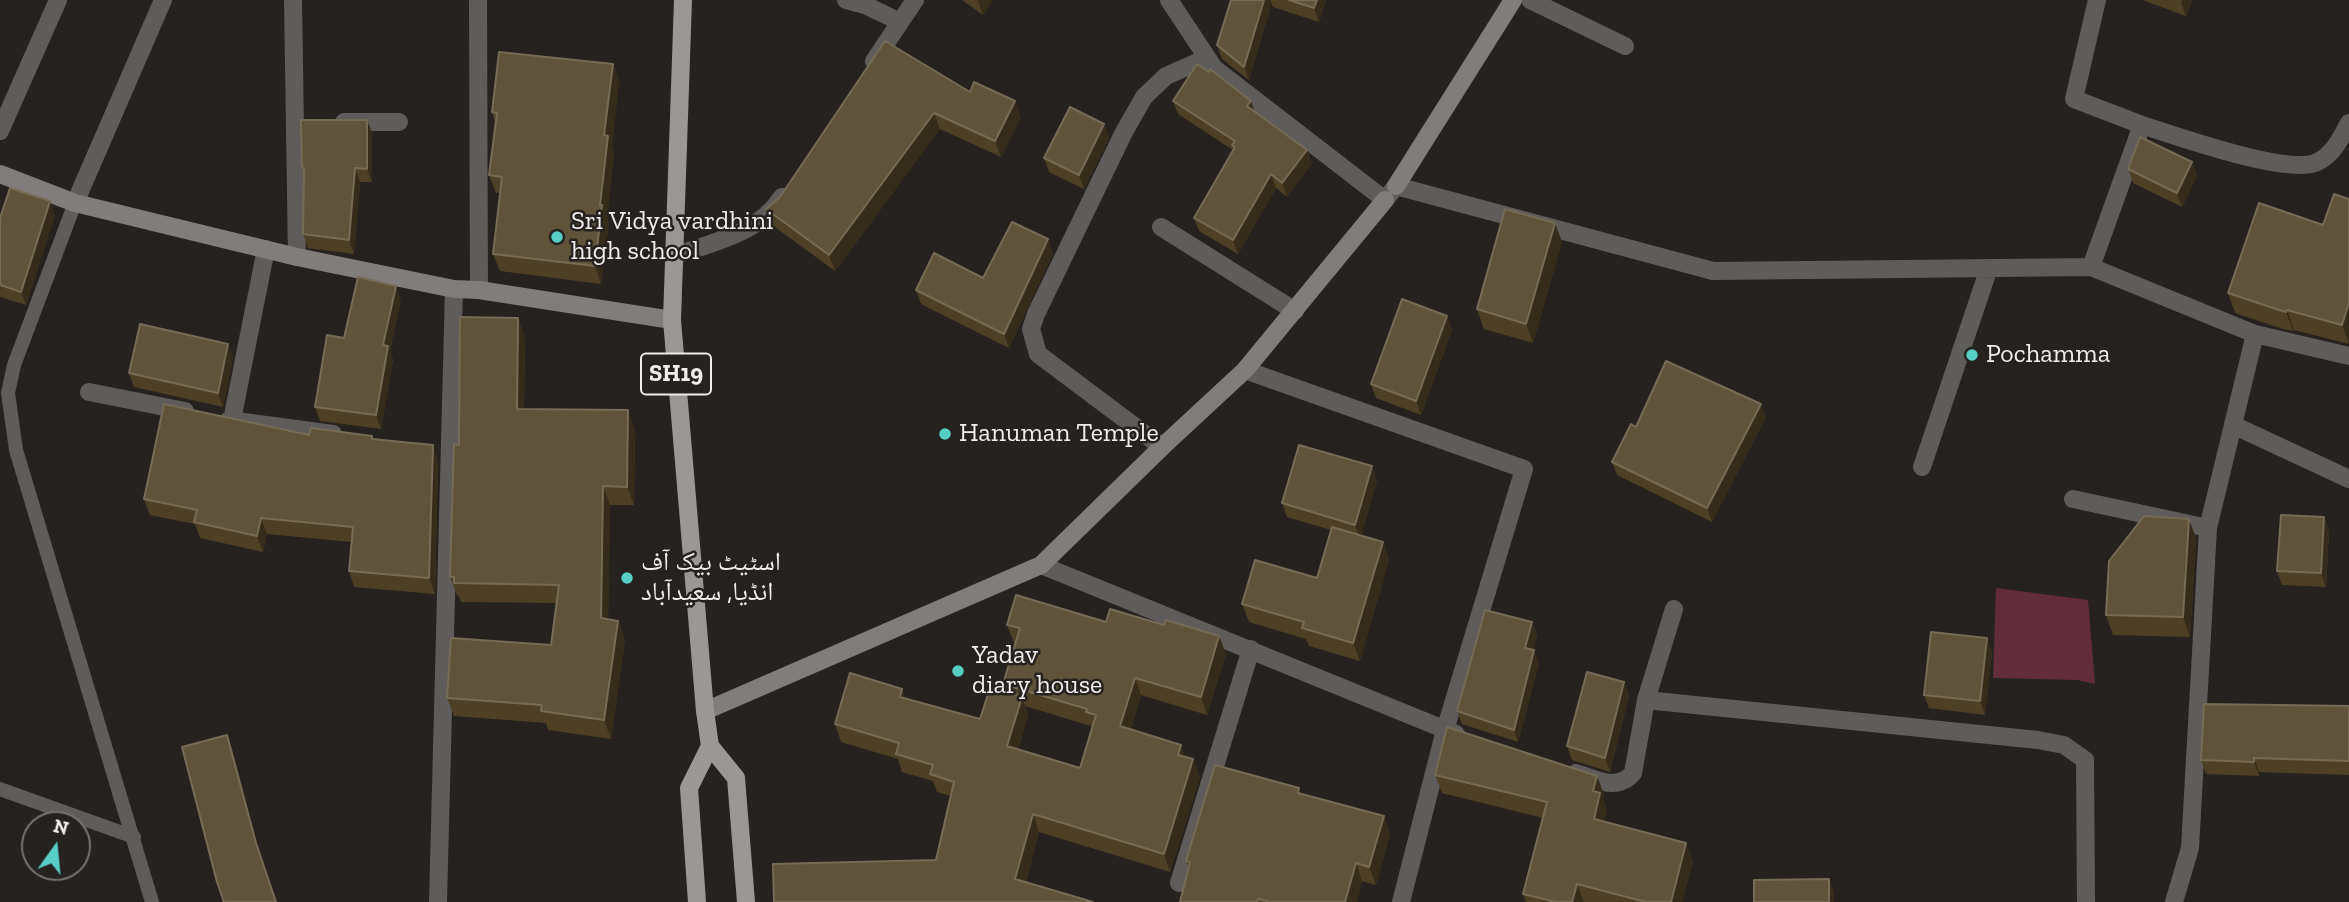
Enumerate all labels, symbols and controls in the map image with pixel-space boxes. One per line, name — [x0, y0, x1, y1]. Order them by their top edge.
place label: Sri Vidya vardhini high school — [571, 206, 773, 268]
marker: Sri Vidya vardhini high school — [549, 229, 565, 245]
place label: Pochamma — [1986, 339, 2110, 371]
marker: Pochamma — [1964, 347, 1980, 363]
road number: SH19 — [641, 354, 711, 394]
place label: Hanuman Temple — [959, 418, 1159, 450]
marker: Hanuman Temple — [937, 426, 953, 442]
place label: اسٹیٹ بیک آف انڈیا, سعیدآباد — [641, 547, 781, 608]
marker: اسٹیٹ بیک آف انڈیا, سعیدآباد — [619, 570, 635, 586]
place label: Yadav diary house — [972, 640, 1102, 702]
marker: Yadav diary house — [950, 663, 966, 679]
north arrow — [21, 811, 91, 881]
text: N — [51, 814, 71, 840]

